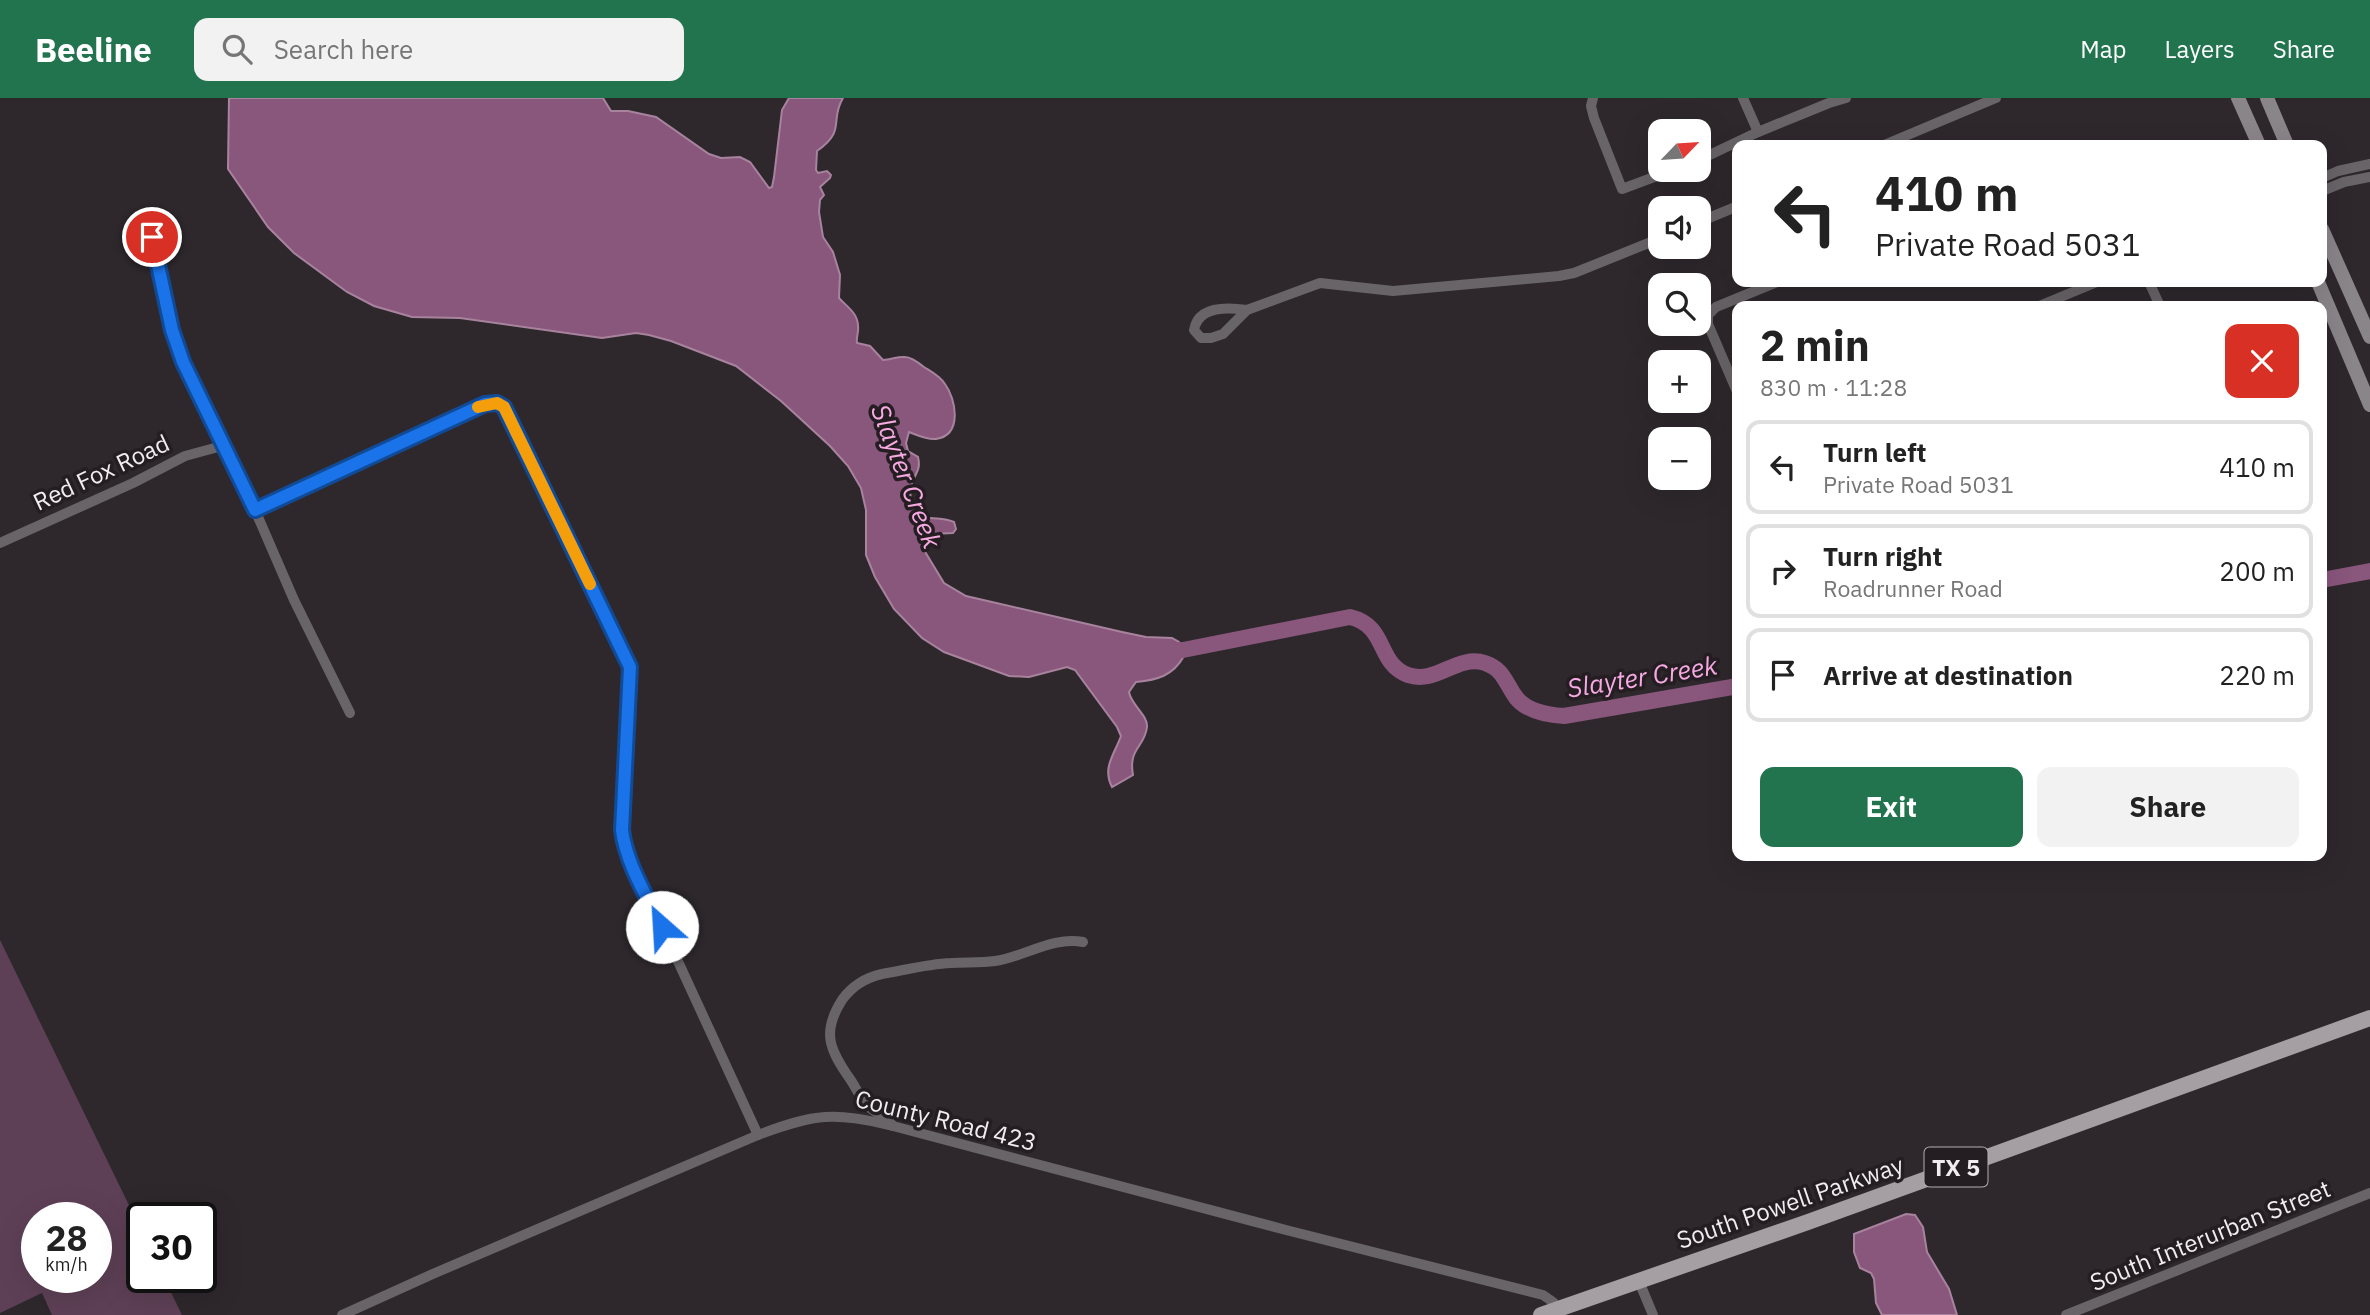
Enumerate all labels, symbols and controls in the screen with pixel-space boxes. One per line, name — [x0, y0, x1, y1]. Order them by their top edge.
search box — [194, 18, 684, 81]
text: Beeline — [35, 28, 152, 71]
icon: search — [218, 30, 256, 68]
text: Search here — [274, 32, 413, 66]
text: Map — [2080, 33, 2127, 65]
text: Layers — [2165, 33, 2235, 65]
text: Share — [2273, 33, 2335, 65]
north arrow — [1648, 119, 1712, 182]
map controls — [1648, 119, 1711, 490]
text: 410 m — [1875, 161, 2019, 224]
icon: left — [1760, 168, 1851, 259]
button: sound — [1648, 196, 1711, 259]
pin — [122, 207, 182, 267]
icon: arrive — [133, 218, 171, 256]
text: Private Road 5031 — [1875, 223, 2141, 265]
button: search — [1648, 273, 1711, 336]
text: 2 min — [1760, 318, 1870, 373]
button: close — [2225, 324, 2299, 398]
button: + — [1648, 350, 1711, 413]
text: 830 m · 11:28 — [1760, 372, 1907, 402]
water label: Slayter Creek — [864, 399, 950, 553]
street label: Red Fox Road — [28, 426, 174, 518]
button: − — [1648, 427, 1711, 490]
text: Turn left — [1823, 435, 1926, 469]
icon: left — [1764, 448, 1802, 486]
text: 410 m — [2219, 450, 2295, 484]
text: Private Road 5031 — [1823, 469, 2014, 499]
text: Turn right — [1823, 539, 1942, 573]
icon: right — [1764, 552, 1802, 590]
text: 200 m — [2219, 554, 2295, 588]
text: Roadrunner Road — [1823, 573, 2003, 603]
water label: Slayter Creek — [1564, 647, 1720, 705]
icon: arrive — [1764, 656, 1802, 694]
text: Arrive at destination — [1823, 658, 2073, 692]
text: 220 m — [2219, 658, 2295, 692]
button: Exit — [1760, 767, 2023, 847]
button: Share — [2037, 767, 2299, 847]
position arrow — [625, 890, 699, 964]
street label: County Road 423 — [852, 1082, 1040, 1158]
street label: South Powell Parkway — [1672, 1148, 1908, 1256]
road number: TX 5 — [1924, 1148, 1988, 1186]
street label: South Interurban Street — [2085, 1172, 2335, 1298]
speed limit sign: 30 — [126, 1202, 217, 1293]
text: 28 — [45, 1215, 88, 1261]
text: km/h — [45, 1253, 88, 1276]

